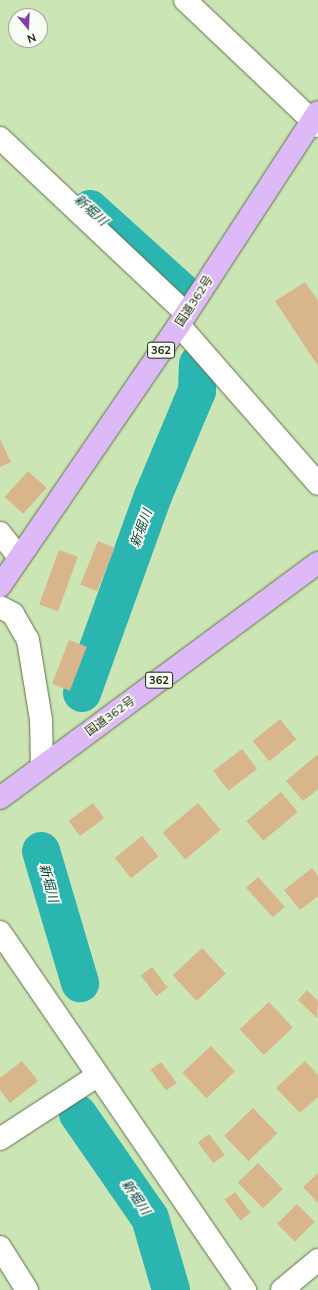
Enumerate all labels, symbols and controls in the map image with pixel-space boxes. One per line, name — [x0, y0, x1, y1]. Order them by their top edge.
north arrow — [8, 8, 48, 48]
text: N — [25, 30, 38, 46]
water label: 新堀川 — [71, 191, 111, 229]
street label: 国道362号 — [172, 273, 216, 329]
road number: 362 — [147, 341, 175, 359]
water label: 新堀川 — [127, 507, 155, 549]
road number: 362 — [145, 671, 173, 689]
street label: 国道362号 — [82, 693, 138, 739]
water label: 新堀川 — [36, 862, 62, 904]
water label: 新堀川 — [119, 1176, 153, 1218]

